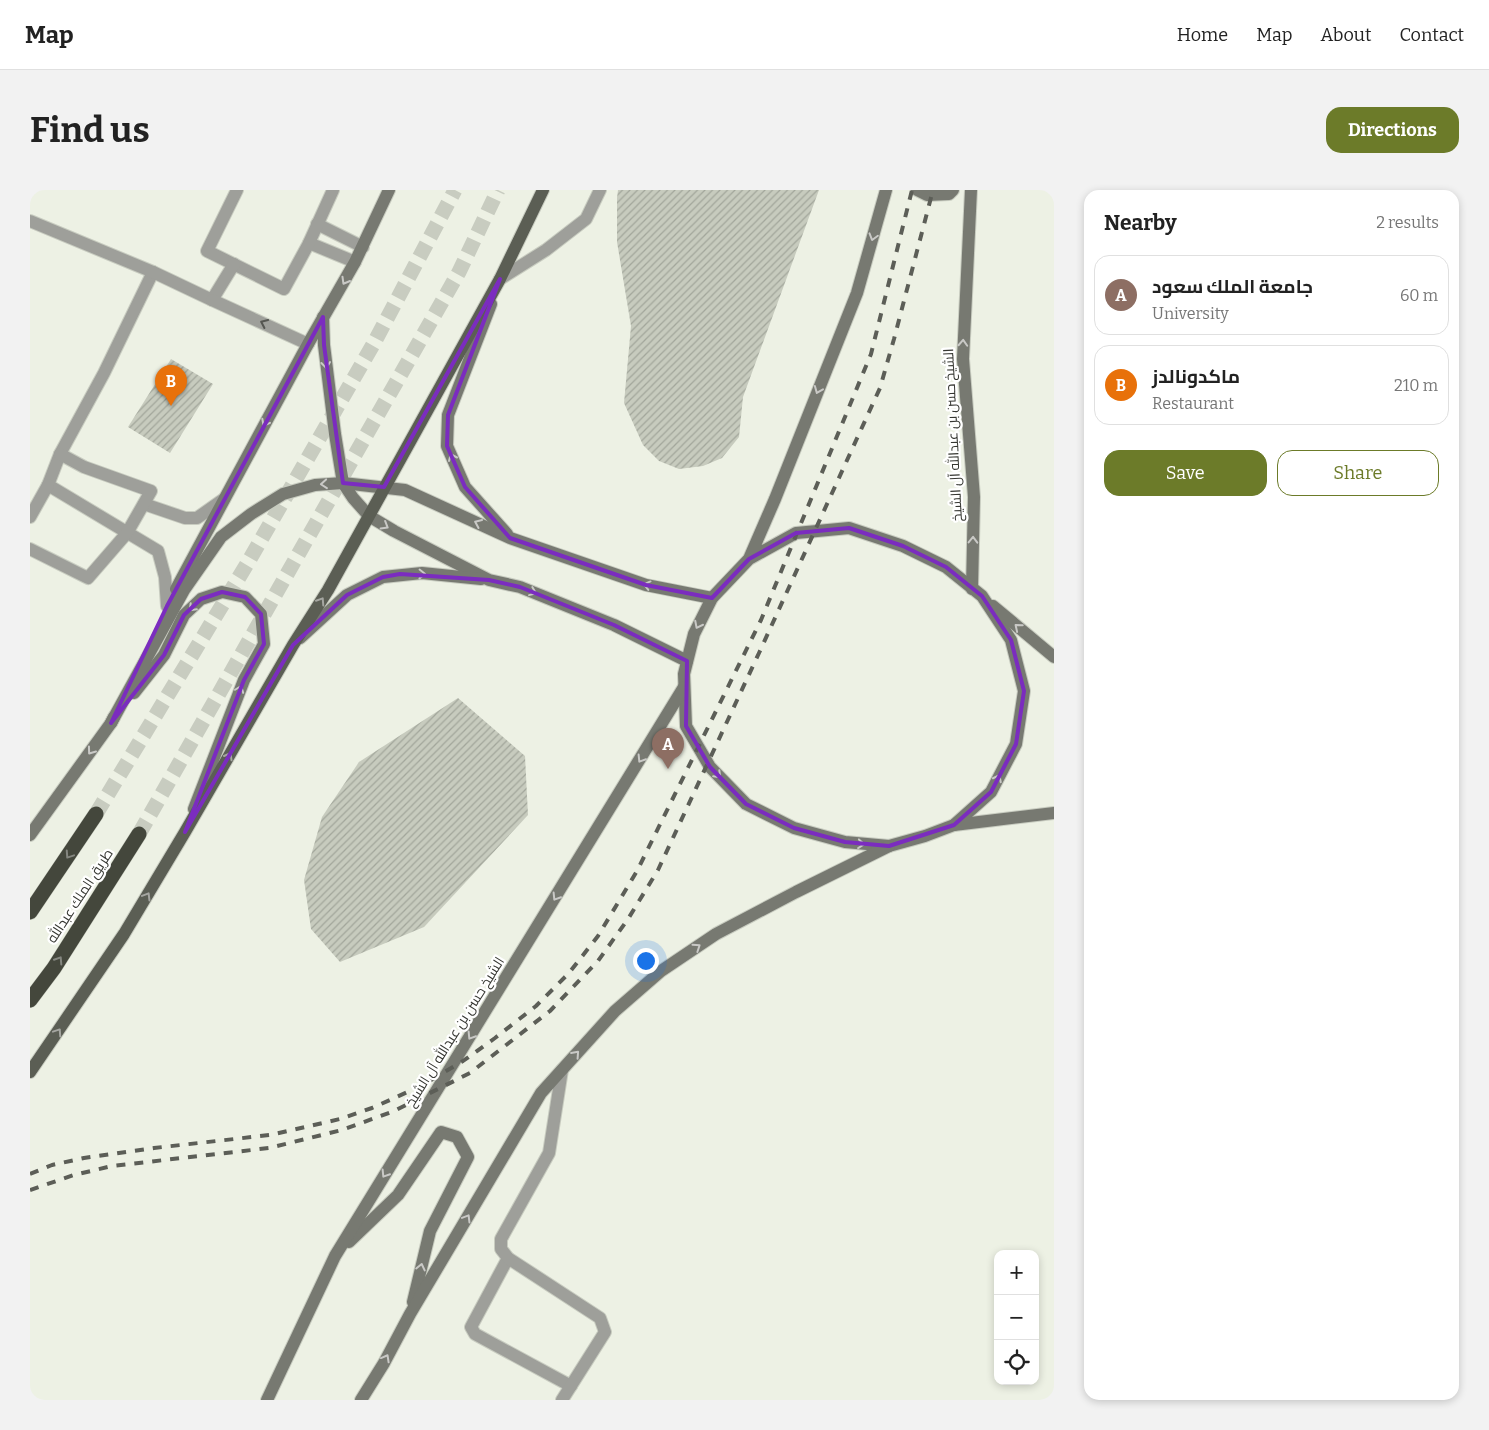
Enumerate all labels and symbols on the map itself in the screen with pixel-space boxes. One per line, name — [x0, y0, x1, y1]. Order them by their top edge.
one-way arrow — [868, 232, 878, 241]
one-way arrow — [341, 275, 351, 284]
one-way arrow — [260, 319, 269, 330]
one-way arrow — [958, 339, 969, 347]
street label: الشيخ حسن بن عبدالله آل الشيخ — [939, 348, 966, 522]
one-way arrow — [320, 362, 331, 370]
pin: B — [155, 365, 187, 406]
one-way arrow — [814, 385, 825, 394]
one-way arrow — [262, 417, 272, 426]
one-way arrow — [447, 453, 458, 462]
one-way arrow — [319, 478, 327, 489]
one-way arrow — [474, 519, 483, 530]
one-way arrow — [380, 520, 389, 530]
one-way arrow — [968, 536, 978, 544]
one-way arrow — [419, 569, 427, 579]
one-way arrow — [644, 580, 652, 590]
one-way arrow — [528, 586, 537, 596]
one-way arrow — [314, 597, 324, 606]
one-way arrow — [189, 602, 198, 611]
one-way arrow — [694, 620, 704, 629]
one-way arrow — [1014, 623, 1023, 632]
one-way arrow — [234, 685, 244, 693]
pin: A — [652, 728, 684, 769]
one-way arrow — [88, 745, 97, 755]
one-way arrow — [223, 752, 233, 761]
one-way arrow — [637, 753, 647, 762]
one-way arrow — [712, 769, 721, 778]
one-way arrow — [992, 774, 1002, 783]
one-way arrow — [857, 838, 865, 849]
street label: طريق الملك عبدالله — [42, 845, 117, 946]
one-way arrow — [65, 849, 75, 858]
one-way arrow — [552, 892, 562, 901]
one-way arrow — [140, 893, 150, 902]
one-way arrow — [692, 944, 701, 953]
your location — [633, 948, 659, 974]
street label: الشيخ حسن بن عبدالله آل الشيخ — [401, 953, 508, 1110]
one-way arrow — [52, 957, 62, 966]
one-way arrow — [52, 1028, 61, 1038]
one-way arrow — [467, 1030, 477, 1039]
one-way arrow — [570, 1050, 579, 1059]
one-way arrow — [382, 1169, 392, 1178]
one-way arrow — [461, 1214, 471, 1223]
one-way arrow — [415, 1262, 426, 1271]
one-way arrow — [380, 1355, 390, 1364]

